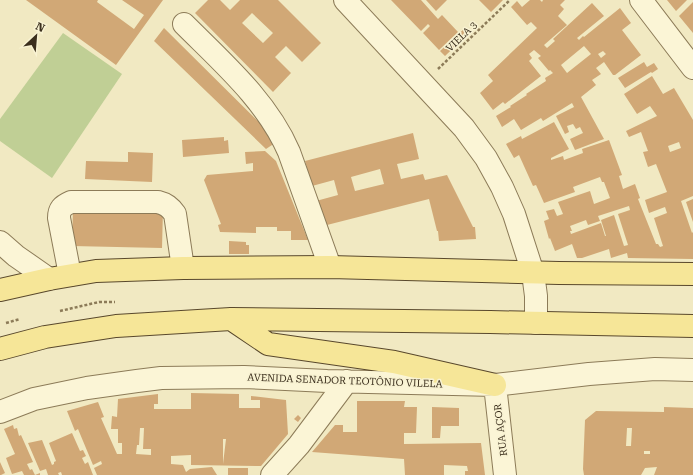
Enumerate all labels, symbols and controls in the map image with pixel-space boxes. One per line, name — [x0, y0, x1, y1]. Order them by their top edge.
north arrow — [16, 16, 56, 56]
street label: VIELA 3 — [444, 19, 479, 54]
text: N — [34, 20, 47, 35]
street label: AVENIDA SENADOR TEOTÔNIO VILELA — [247, 372, 443, 389]
street label: RUA AÇOR — [492, 403, 509, 457]

